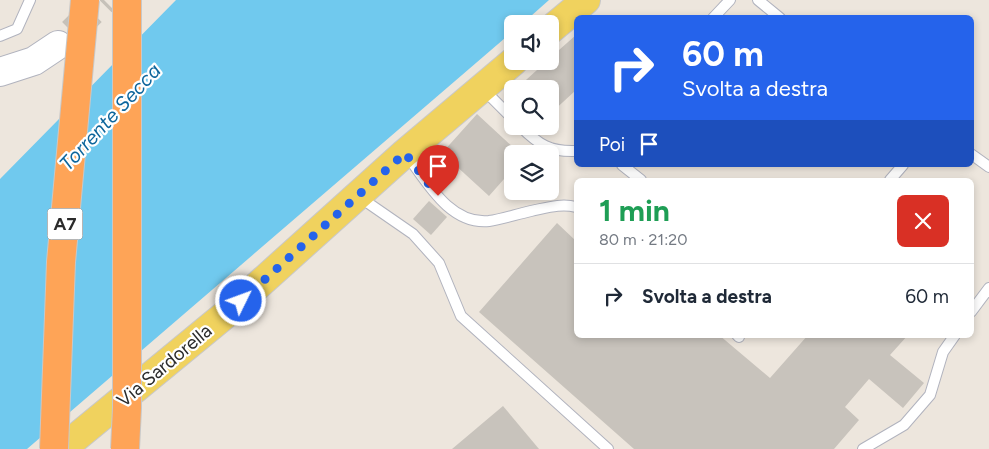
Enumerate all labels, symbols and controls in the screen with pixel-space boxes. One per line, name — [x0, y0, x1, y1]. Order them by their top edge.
map controls — [504, 15, 559, 200]
button: sound — [504, 15, 559, 70]
text: 60 m — [682, 33, 764, 75]
icon: right — [599, 35, 664, 100]
water label: Torrente Secca — [54, 58, 166, 175]
text: Svolta a destra — [682, 75, 828, 102]
button: search — [504, 80, 559, 135]
icon: arrive — [635, 130, 663, 158]
text: Poi — [599, 133, 625, 156]
pin — [417, 145, 459, 196]
button: layers — [504, 145, 559, 200]
icon: arrive — [424, 152, 452, 180]
text: 1 min — [599, 192, 670, 229]
button: close — [897, 195, 949, 247]
road number: A7 — [48, 208, 82, 240]
text: 80 m · 21:20 — [599, 230, 687, 249]
position arrow — [214, 274, 266, 326]
icon: right — [599, 282, 627, 310]
text: Svolta a destra — [642, 285, 772, 308]
text: 60 m — [905, 285, 949, 308]
street label: Via Sardorella — [112, 319, 216, 412]

